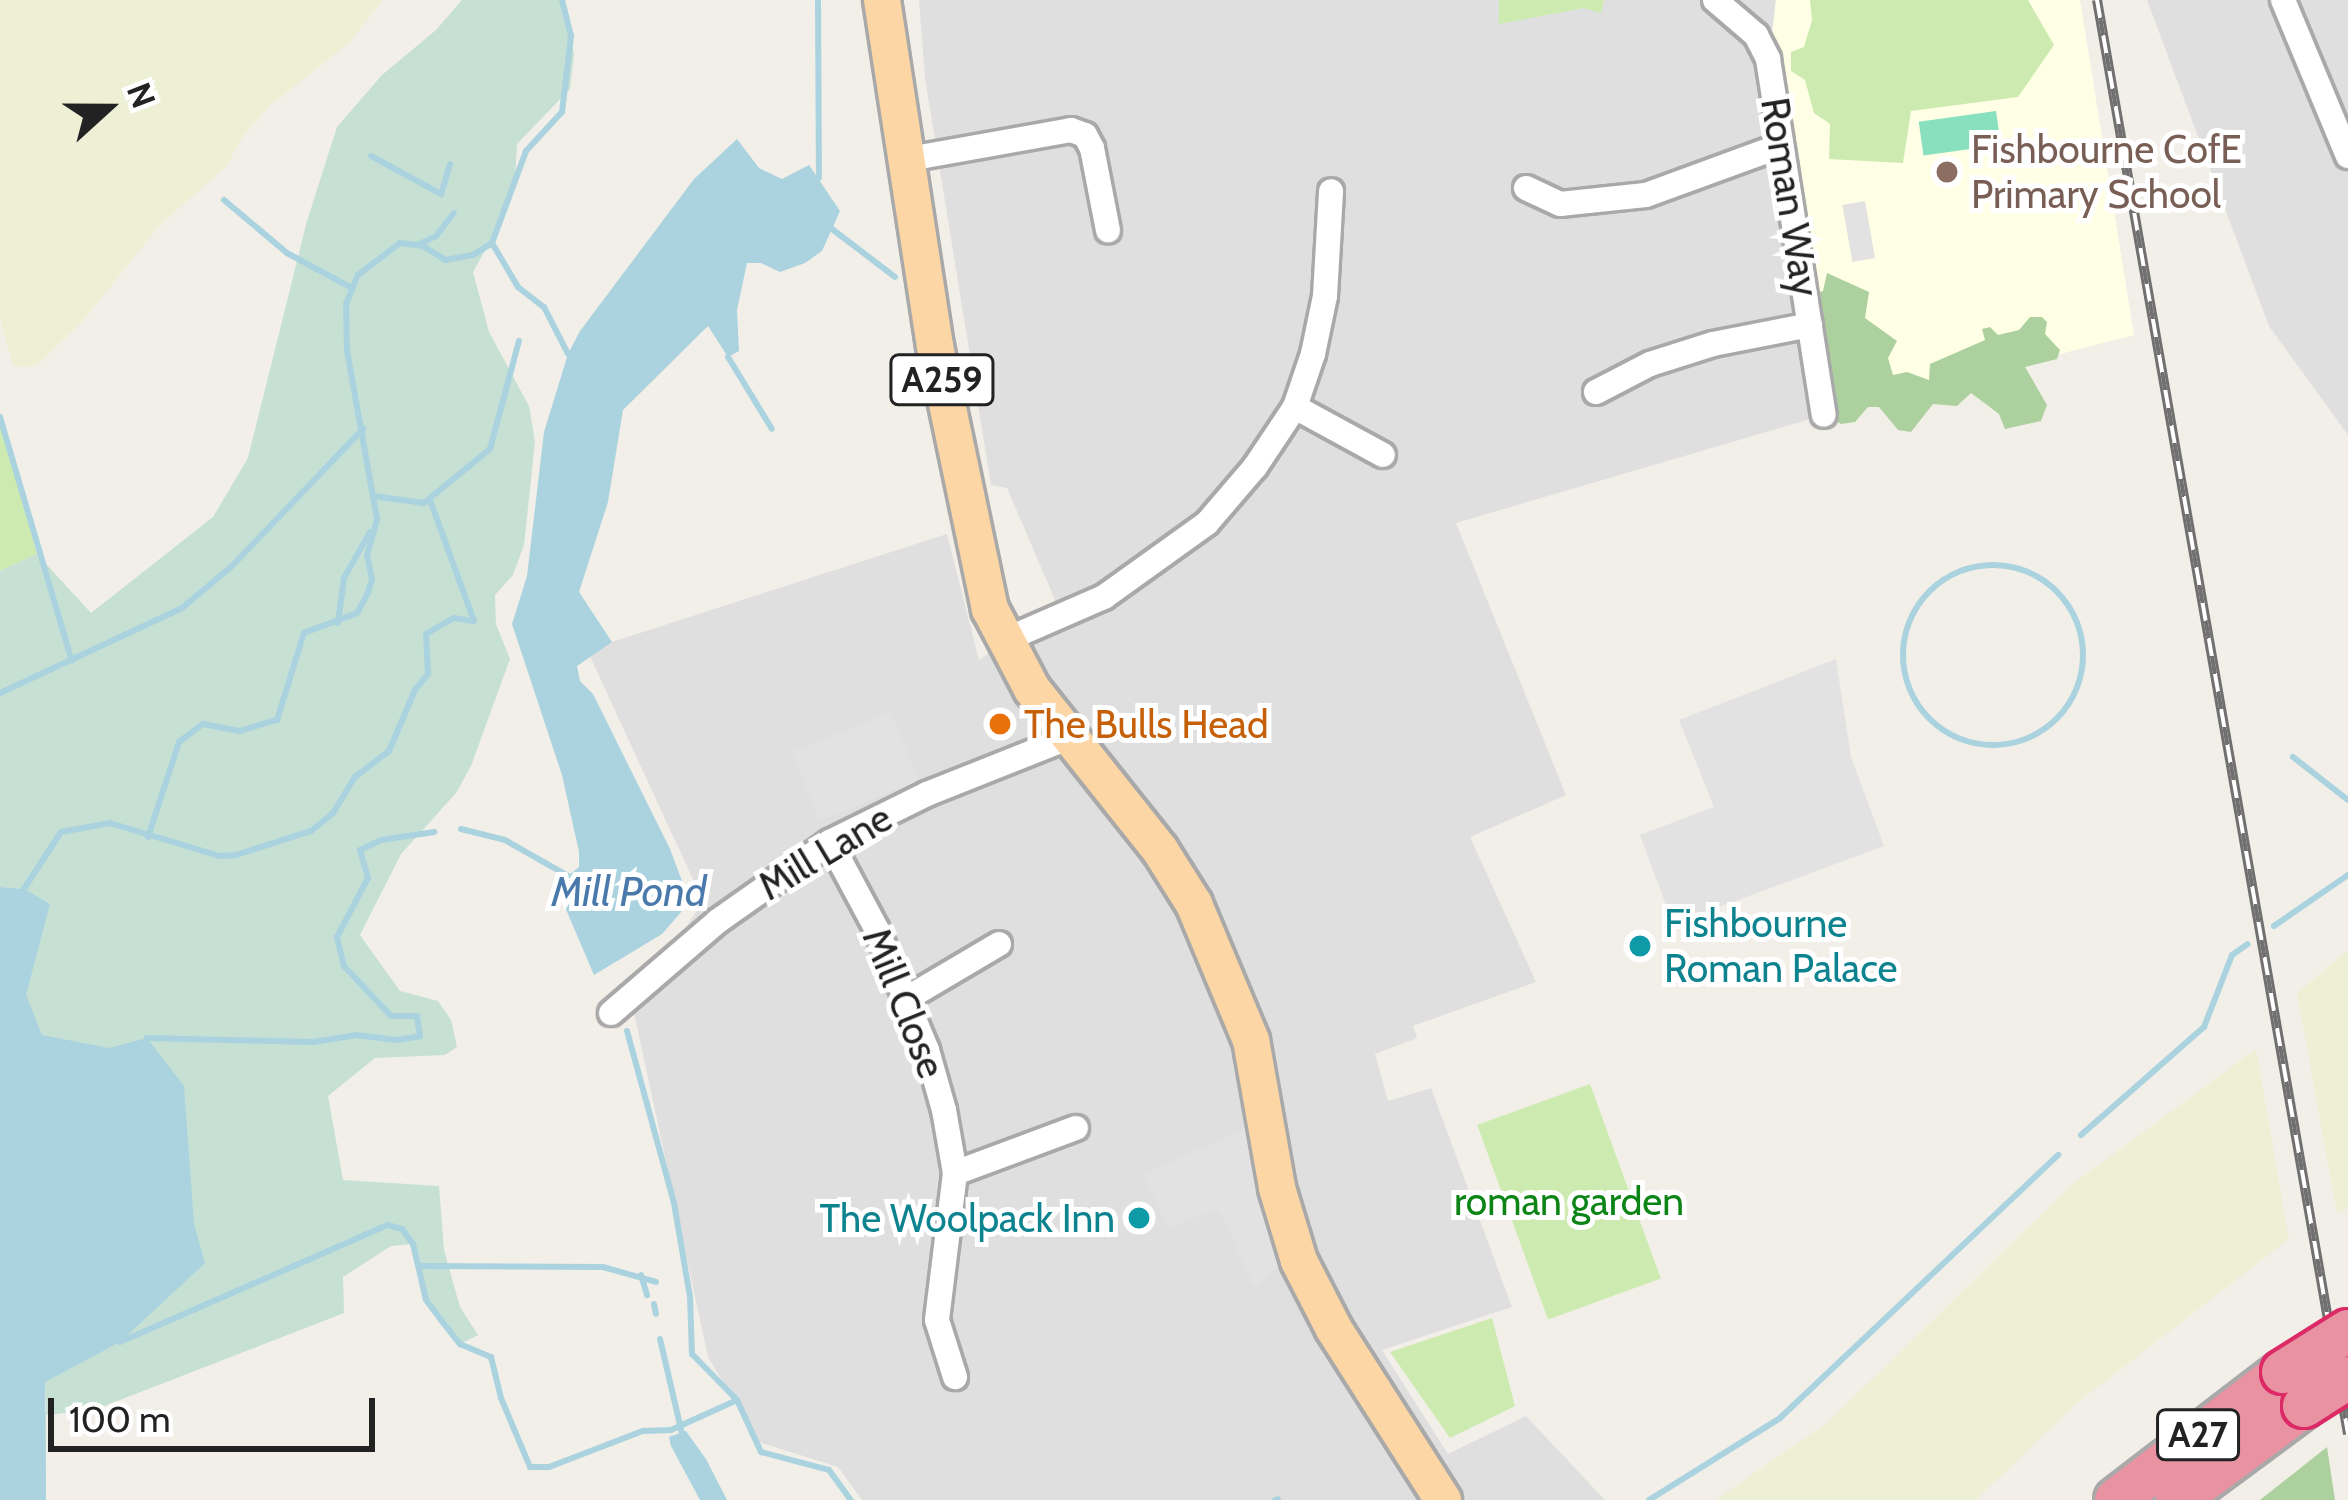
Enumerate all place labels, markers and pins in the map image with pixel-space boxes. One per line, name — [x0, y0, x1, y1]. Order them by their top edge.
place label: Fishbourne CofE Primary School — [1971, 127, 2242, 218]
marker: Fishbourne CofE Primary School — [1934, 159, 1960, 185]
place label: The Bulls Head — [1024, 701, 1269, 747]
marker: The Bulls Head — [987, 711, 1013, 737]
place label: Fishbourne Roman Palace — [1664, 901, 1898, 992]
marker: Fishbourne Roman Palace — [1627, 933, 1653, 959]
place label: The Woolpack Inn — [819, 1195, 1115, 1241]
marker: The Woolpack Inn — [1126, 1205, 1152, 1231]

